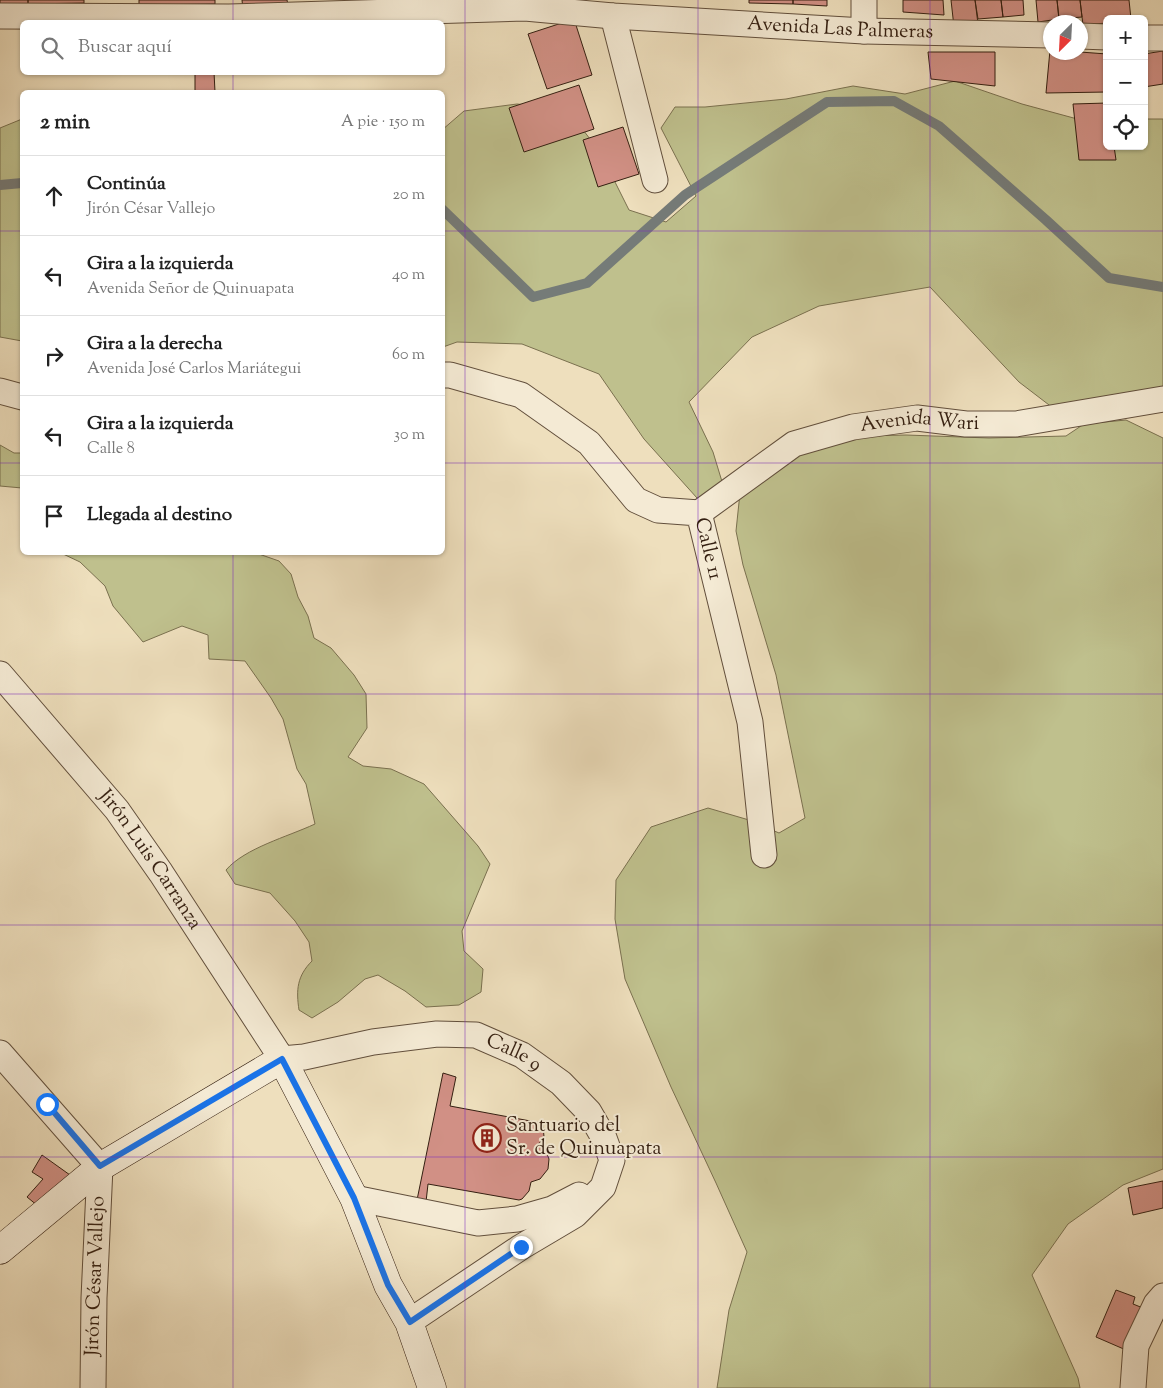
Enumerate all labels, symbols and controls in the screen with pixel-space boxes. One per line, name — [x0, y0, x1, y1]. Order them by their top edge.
street label: Avenida Las Palmeras — [746, 10, 934, 47]
north arrow — [1043, 15, 1088, 60]
map controls — [1103, 15, 1148, 150]
button: + — [1103, 15, 1148, 60]
search box — [20, 20, 445, 75]
icon: search — [38, 34, 66, 62]
text: Buscar aquí — [78, 34, 172, 61]
button: − — [1103, 60, 1148, 105]
button: locate — [1103, 105, 1148, 150]
text: 2 min — [40, 108, 90, 138]
text: A pie · 150 m — [341, 111, 425, 134]
text: Continúa — [87, 171, 166, 198]
icon: ahead — [40, 182, 68, 210]
text: 20 m — [392, 184, 425, 207]
text: Jirón César Vallejo — [87, 198, 215, 221]
text: Gira a la izquierda — [87, 251, 233, 278]
icon: left — [40, 262, 68, 290]
text: 40 m — [392, 264, 425, 287]
text: Avenida Señor de Quinuapata — [87, 278, 294, 301]
text: Gira a la derecha — [87, 331, 222, 358]
icon: right — [40, 342, 68, 370]
text: 60 m — [392, 344, 425, 367]
text: Avenida José Carlos Mariátegui — [87, 358, 301, 381]
street label: Avenida Wari — [858, 403, 979, 440]
text: Gira a la izquierda — [87, 411, 233, 438]
icon: left — [40, 422, 68, 450]
text: 30 m — [394, 424, 425, 447]
text: Calle 8 — [87, 438, 135, 461]
icon: arrive — [40, 502, 68, 530]
text: Llegada al destino — [87, 502, 232, 529]
street label: Calle 11 — [686, 515, 729, 583]
street label: Jirón Luis Carranza — [90, 782, 209, 936]
street label: Calle 9 — [481, 1026, 548, 1079]
route start — [36, 1093, 59, 1116]
place label: Santuario del Sr. de Quinuapata — [506, 1112, 662, 1164]
building icon: Santuario del Sr. de Quinuapata — [472, 1123, 502, 1153]
street label: Jirón César Vallejo — [79, 1195, 113, 1358]
route end — [510, 1236, 533, 1259]

